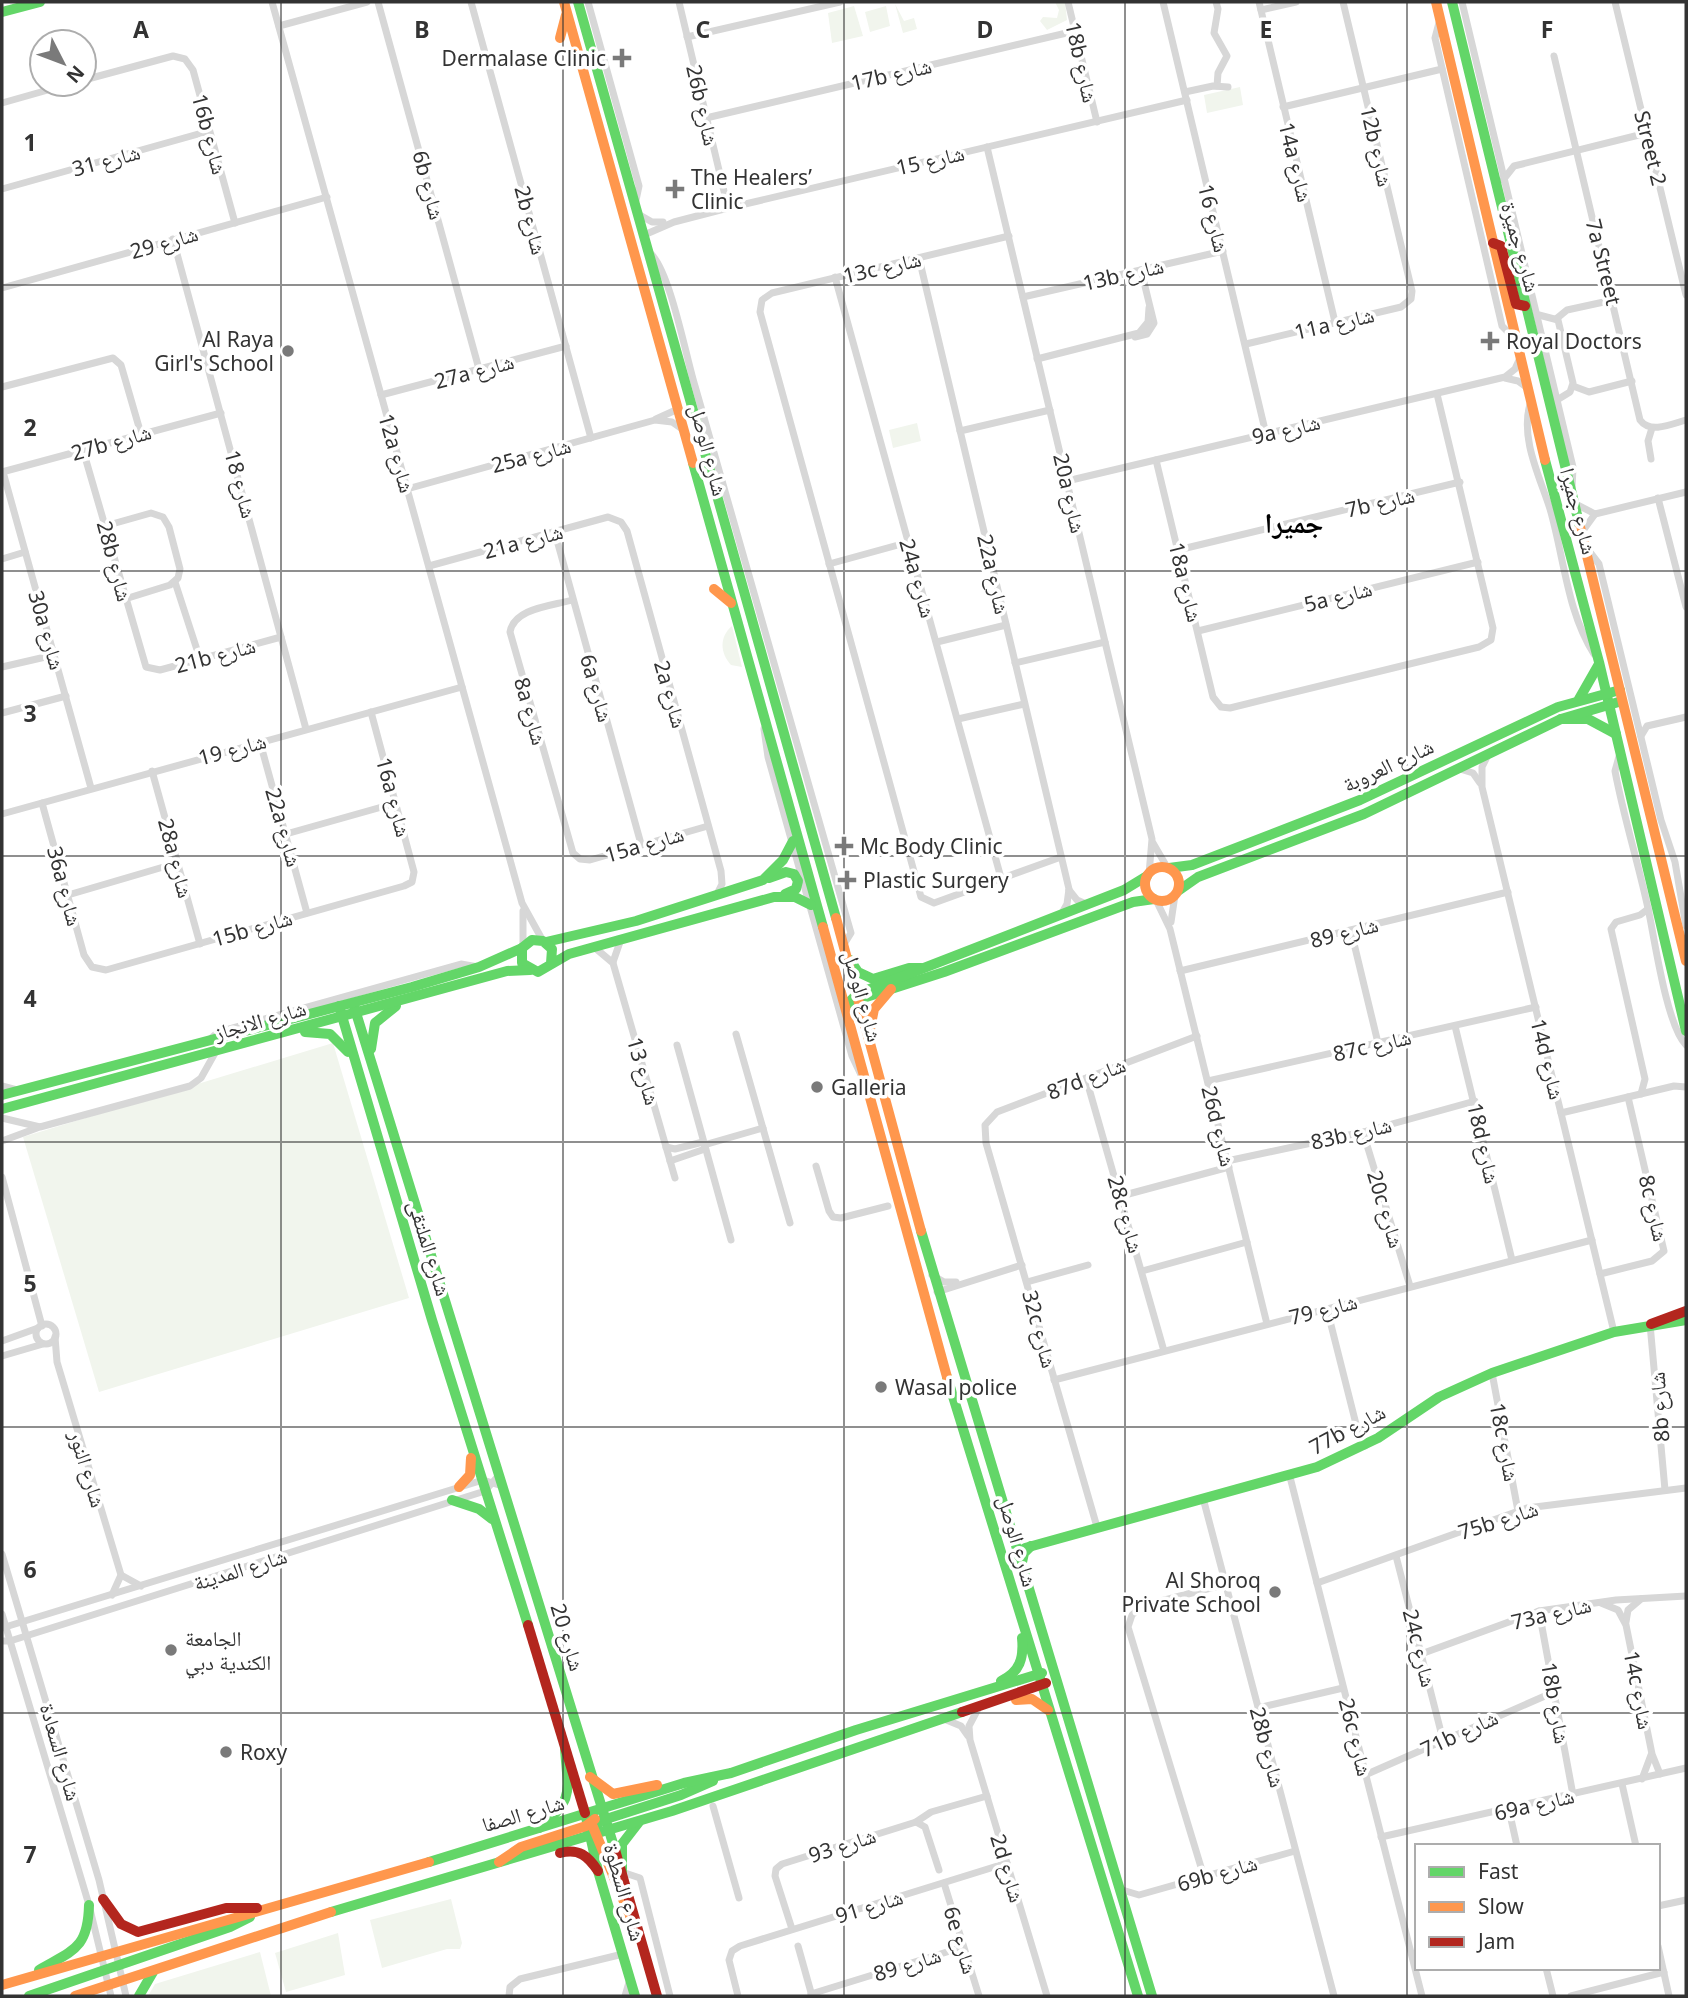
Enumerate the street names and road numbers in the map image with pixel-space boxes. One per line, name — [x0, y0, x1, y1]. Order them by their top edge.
street label: 18b شارع — [1059, 19, 1105, 105]
street label: 17b شارع — [848, 51, 934, 97]
street label: 26b شارع — [680, 62, 726, 148]
street label: 16b شارع — [186, 91, 234, 177]
street label: 12b شارع — [1354, 103, 1400, 189]
street label: Street 2 — [1628, 108, 1674, 188]
street label: 14a شارع — [1273, 119, 1319, 205]
street label: شارع 31 — [69, 137, 143, 183]
street label: شارع 15 — [893, 139, 967, 181]
street label: 6b شارع — [406, 147, 452, 223]
street label: شارع 16 — [1192, 181, 1236, 255]
street label: 2b شارع — [508, 182, 554, 258]
street label: شارع جميرة — [1495, 199, 1547, 295]
street label: 7a Street — [1580, 216, 1628, 308]
street label: شارع 29 — [127, 219, 201, 265]
street label: 13c شارع — [840, 244, 924, 290]
street label: 13b شارع — [1080, 251, 1166, 297]
street label: 11a شارع — [1291, 300, 1377, 346]
street label: 27a شارع — [431, 347, 517, 395]
street label: شارع الوصل — [683, 401, 735, 499]
street label: 9a شارع — [1249, 408, 1323, 450]
street label: 12a شارع — [372, 410, 422, 496]
street label: 27b شارع — [68, 417, 154, 467]
street label: 25a شارع — [488, 431, 574, 479]
street label: شارع 18 — [218, 447, 264, 521]
street label: 20a شارع — [1047, 450, 1093, 536]
street label: شارع جميرا — [1554, 465, 1604, 557]
street label: 7b شارع — [1343, 480, 1417, 524]
street label: 21a شارع — [480, 517, 566, 565]
street label: 28b شارع — [91, 518, 139, 604]
street label: 22a شارع — [971, 531, 1017, 617]
street label: 24a شارع — [893, 535, 943, 621]
street label: 18a شارع — [1163, 539, 1209, 625]
street label: 5a شارع — [1301, 574, 1375, 618]
street label: 30a شارع — [22, 587, 72, 673]
street label: 21b شارع — [172, 631, 258, 679]
street label: 6a شارع — [574, 651, 620, 725]
street label: 2a شارع — [648, 657, 694, 731]
street label: 8a شارع — [508, 674, 554, 748]
street label: شارع 19 — [195, 726, 269, 772]
street label: شارع العروبة — [1338, 732, 1438, 798]
street label: 16a شارع — [370, 754, 418, 840]
street label: 22a شارع — [259, 784, 309, 870]
street label: 28a شارع — [152, 815, 200, 901]
street label: 15a شارع — [601, 819, 687, 869]
street label: 36a شارع — [41, 843, 89, 929]
street label: 15b شارع — [209, 903, 295, 953]
street label: شارع 89 — [1307, 910, 1381, 954]
street label: شارع الوصل — [837, 947, 889, 1045]
street label: شارع الانجاز — [210, 994, 309, 1047]
street label: 14d شارع — [1524, 1016, 1572, 1102]
street label: 87c شارع — [1330, 1022, 1414, 1068]
street label: شارع 13 — [621, 1034, 667, 1108]
street label: 87d شارع — [1043, 1050, 1129, 1106]
street label: 26d شارع — [1195, 1083, 1243, 1169]
street label: 18d شارع — [1461, 1100, 1507, 1186]
street label: 83b شارع — [1308, 1110, 1394, 1156]
street label: 20c شارع — [1361, 1167, 1411, 1251]
street label: 28c شارع — [1102, 1172, 1150, 1256]
street label: 8c شارع — [1633, 1172, 1675, 1244]
street label: شارع الملتقى — [402, 1197, 458, 1299]
street label: 32c شارع — [1016, 1287, 1064, 1371]
street label: شارع 79 — [1286, 1287, 1360, 1331]
street label: 8b شارع — [1643, 1371, 1675, 1443]
street label: 77b شارع — [1304, 1397, 1390, 1461]
street label: 18c شارع — [1484, 1400, 1526, 1484]
street label: شارع النور — [63, 1426, 113, 1511]
street label: شارع الوصل — [992, 1492, 1044, 1590]
street label: 75b شارع — [1455, 1494, 1541, 1546]
street label: شارع المدينة — [190, 1542, 290, 1596]
street label: 73a شارع — [1508, 1590, 1594, 1636]
street label: شارع 20 — [544, 1600, 592, 1674]
street label: 24c شارع — [1397, 1606, 1443, 1690]
street label: 14c شارع — [1618, 1648, 1660, 1732]
street label: 18b شارع — [1535, 1660, 1577, 1746]
street label: 26c شارع — [1333, 1695, 1379, 1779]
street label: شارع السعادة — [34, 1700, 88, 1804]
street label: 71b شارع — [1416, 1703, 1502, 1763]
street label: 28b شارع — [1244, 1704, 1292, 1790]
street label: 69a شارع — [1491, 1781, 1577, 1827]
street label: شارع الصفا — [478, 1788, 568, 1838]
street label: شارع 93 — [805, 1821, 879, 1869]
street label: 2d شارع — [984, 1830, 1032, 1906]
street label: شارع السطوة — [598, 1840, 652, 1944]
street label: 69b شارع — [1174, 1848, 1260, 1898]
street label: شارع 91 — [832, 1882, 906, 1930]
street label: 6e شارع — [937, 1903, 985, 1977]
street label: شارع 89 — [870, 1940, 944, 1988]

